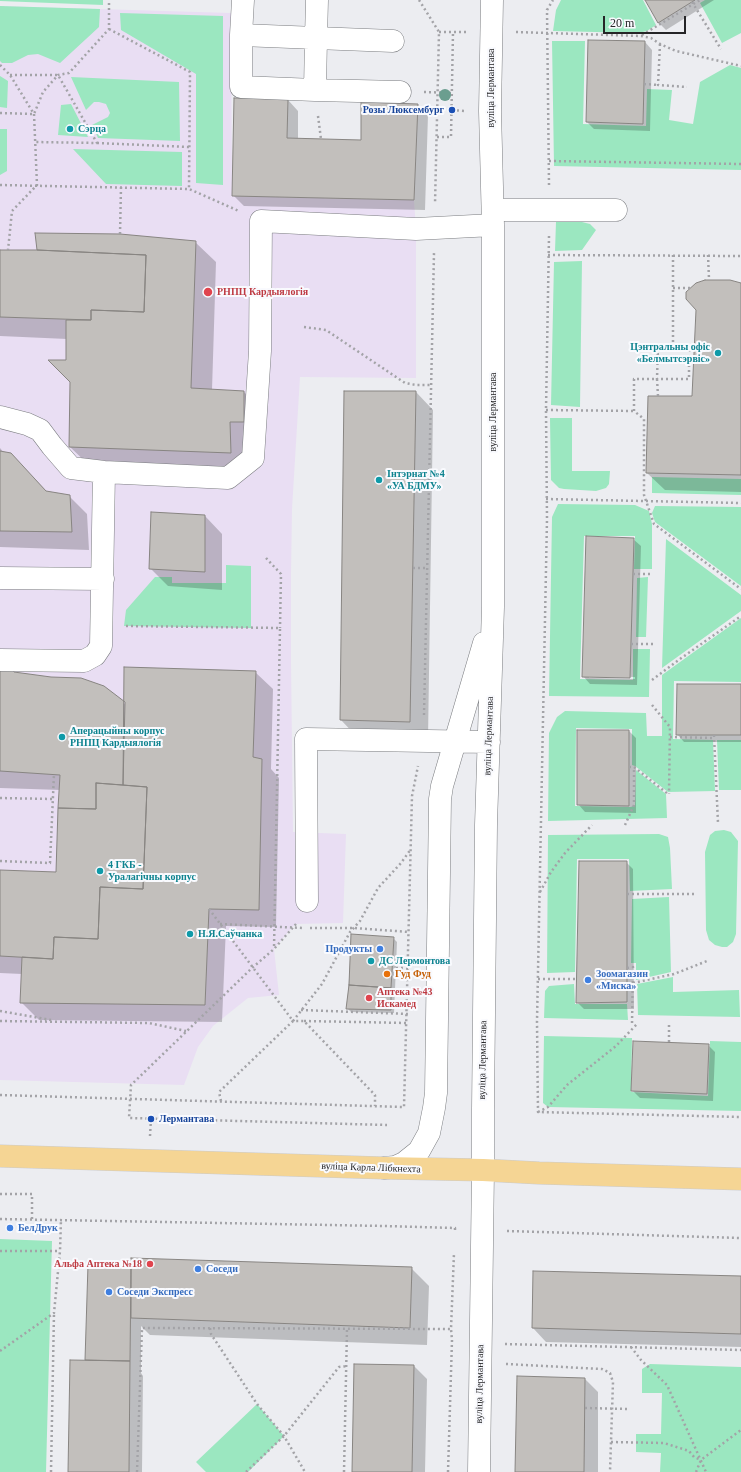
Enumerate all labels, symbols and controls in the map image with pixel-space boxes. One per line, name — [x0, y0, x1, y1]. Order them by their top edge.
scale bar — [605, 8, 688, 34]
text: 20 m — [610, 16, 634, 30]
street label: вуліца Лермантава — [485, 48, 497, 128]
place label: Розы Люксембург — [363, 104, 444, 116]
marker: Розы Люксембург — [447, 105, 457, 115]
place label: Сэрца — [78, 123, 106, 135]
marker: Сэрца — [65, 124, 75, 134]
marker: РНПЦ Кардыялогія — [202, 286, 214, 298]
place label: РНПЦ Кардыялогія — [217, 286, 308, 298]
place label: Цэнтральны офiс «Белмытсэрвіс» — [630, 341, 710, 364]
marker: Цэнтральны офiс «Белмытсэрвіс» — [713, 348, 723, 358]
street label: вуліца Лермантава — [487, 372, 499, 452]
place label: Інтэрнат №4 «УА БДМУ» — [387, 468, 445, 492]
marker: Інтэрнат №4 «УА БДМУ» — [374, 475, 384, 485]
street label: вуліца Лермантава — [482, 696, 496, 776]
place label: Аперацыйны корпус РНПЦ Кардыялогія — [70, 725, 164, 748]
marker: Аперацыйны корпус РНПЦ Кардыялогія — [57, 732, 67, 742]
place label: 4 ГКБ - Уралагічны корпус — [108, 859, 196, 882]
marker: 4 ГКБ - Уралагічны корпус — [95, 866, 105, 876]
place label: Н.Я.Саўчанка — [198, 928, 262, 940]
marker: Н.Я.Саўчанка — [185, 929, 195, 939]
place label: Продукты — [325, 943, 372, 955]
marker: Продукты — [375, 944, 385, 954]
place label: ДС Лермонтова — [379, 955, 450, 967]
marker: ДС Лермонтова — [366, 956, 376, 966]
place label: Гуд Фуд — [395, 968, 431, 980]
place label: Зоомагазин «Миска» — [596, 968, 648, 992]
marker: Гуд Фуд — [382, 969, 392, 979]
marker: Зоомагазин «Миска» — [583, 975, 593, 985]
place label: Аптека №43 Искамед — [377, 986, 432, 1010]
marker: Аптека №43 Искамед — [364, 993, 374, 1003]
street label: вуліца Лермантава — [476, 1020, 490, 1100]
place label: Лермантава — [159, 1113, 214, 1125]
marker: Лермантава — [146, 1114, 156, 1124]
street label: вуліца Карла Лібкнехта — [321, 1160, 421, 1176]
place label: БелДрук — [18, 1222, 58, 1234]
marker: БелДрук — [5, 1223, 15, 1233]
place label: Альфа Аптека №18 — [54, 1258, 142, 1270]
marker: Альфа Аптека №18 — [145, 1259, 155, 1269]
place label: Соседи — [206, 1263, 238, 1275]
marker: Соседи — [193, 1264, 203, 1274]
place label: Соседи Экспресс — [117, 1286, 193, 1298]
marker: Соседи Экспресс — [104, 1287, 114, 1297]
street label: вуліца Лермантава — [473, 1344, 487, 1424]

